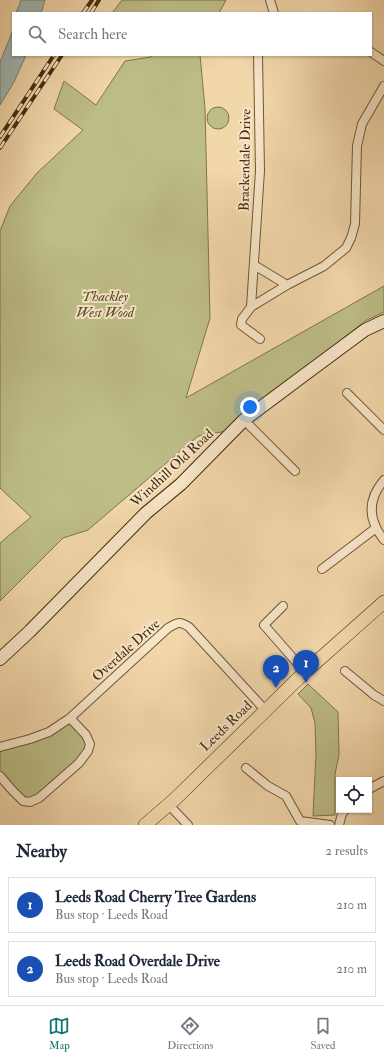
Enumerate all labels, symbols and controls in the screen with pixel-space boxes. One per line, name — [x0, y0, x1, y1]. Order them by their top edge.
search box — [12, 12, 372, 56]
icon: search — [26, 23, 48, 45]
text: Search here — [58, 25, 127, 44]
street label: Brackendale Drive — [236, 109, 254, 211]
park label: Thackley West Wood — [76, 288, 135, 321]
your location — [240, 397, 260, 417]
street label: Windhill Old Road — [126, 425, 217, 511]
street label: Overdale Drive — [89, 615, 163, 685]
pin: 1 — [293, 650, 319, 683]
pin: 2 — [263, 655, 289, 688]
street label: Leeds Road — [196, 697, 256, 755]
map controls — [336, 777, 372, 813]
button: locate — [336, 777, 372, 813]
text: Nearby — [16, 841, 67, 862]
text: 2 results — [325, 843, 368, 859]
text: Leeds Road Cherry Tree Gardens — [55, 888, 256, 907]
text: 1 — [28, 897, 32, 913]
text: 210 m — [336, 897, 367, 913]
text: Bus stop · Leeds Road — [55, 907, 168, 923]
text: Leeds Road Overdale Drive — [55, 952, 220, 971]
text: 2 — [27, 961, 33, 977]
text: 210 m — [336, 961, 367, 977]
text: Bus stop · Leeds Road — [55, 971, 168, 987]
tab: Map — [48, 1015, 70, 1052]
tab: Directions — [167, 1015, 214, 1052]
tab: Saved — [310, 1015, 336, 1052]

